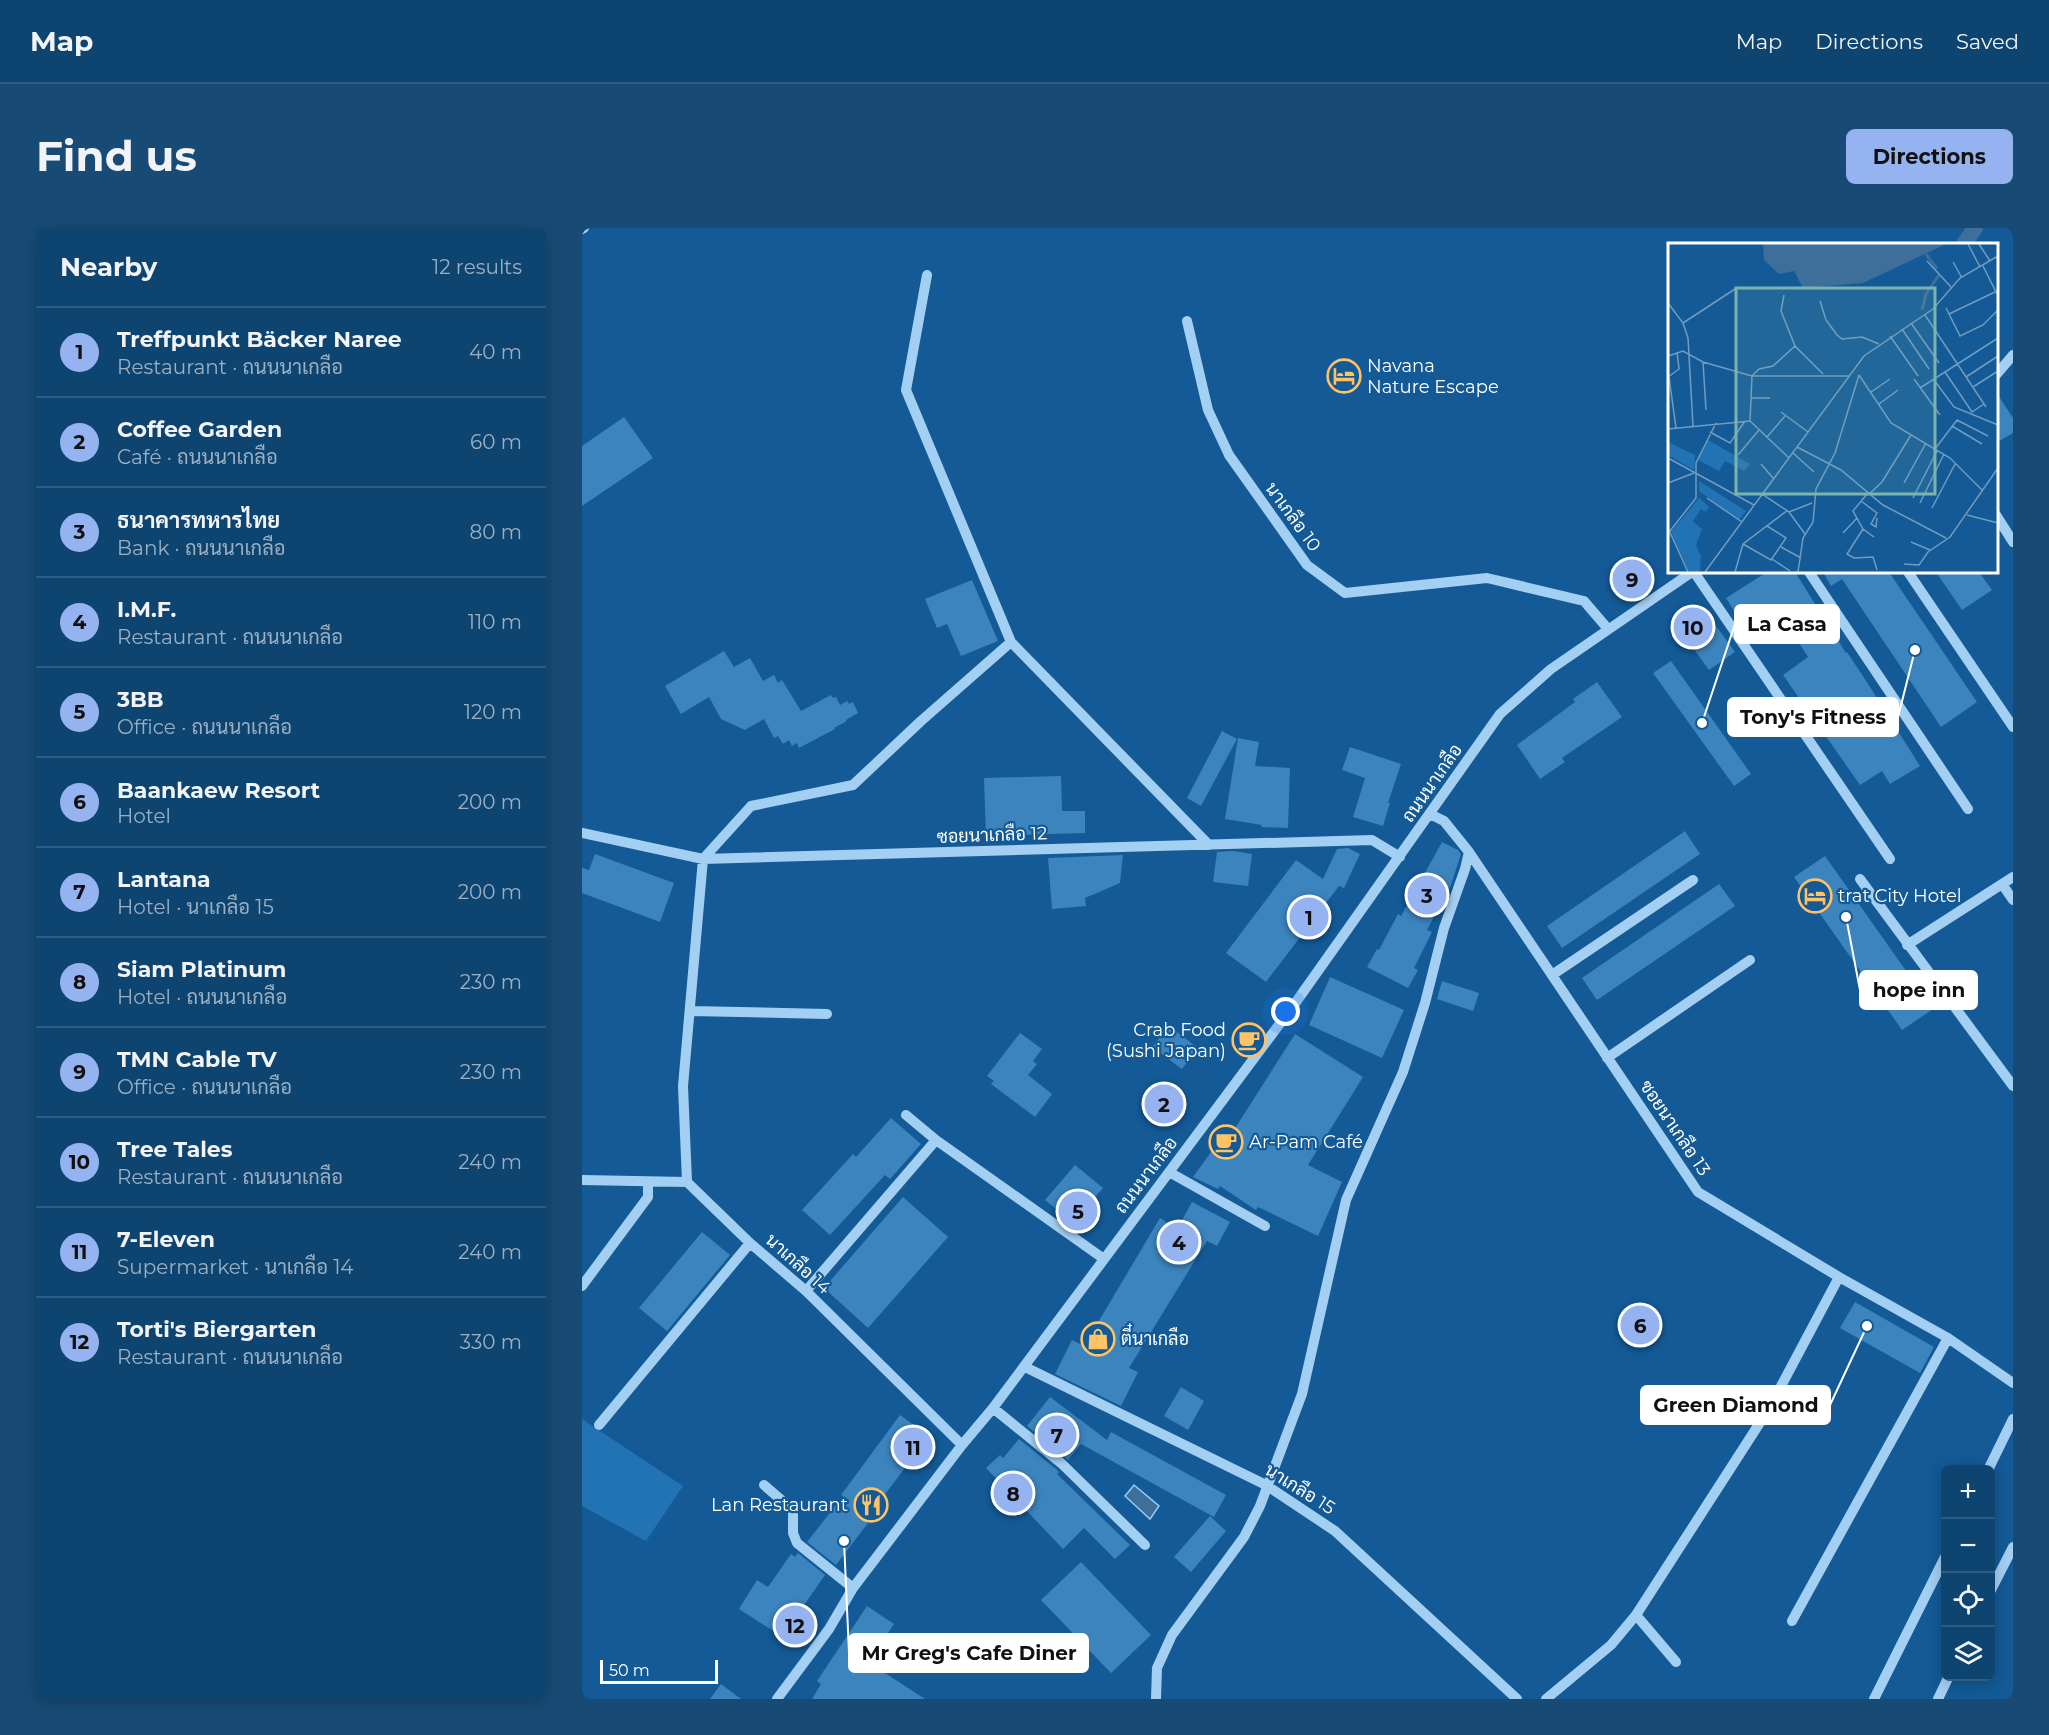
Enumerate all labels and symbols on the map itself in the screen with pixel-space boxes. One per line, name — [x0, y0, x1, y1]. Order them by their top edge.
inset map — [1668, 243, 1998, 573]
place label: Navana Nature Escape — [1367, 355, 1499, 398]
hotel icon: Navana Nature Escape — [1326, 358, 1362, 394]
street label: นาเกลือ 10 — [1261, 477, 1326, 556]
pin: 9 — [1612, 556, 1652, 602]
pin: 10 — [1674, 604, 1712, 650]
callout: La Casa — [1735, 605, 1839, 643]
text: La Casa — [1747, 612, 1827, 636]
callout: Tony's Fitness — [1728, 698, 1898, 736]
text: Tony's Fitness — [1740, 705, 1886, 729]
street label: ถนนนาเกลือ — [1396, 739, 1467, 826]
street label: ซอยนาเกลือ 12 — [936, 821, 1048, 848]
pin: 3 — [1408, 872, 1446, 918]
hotel icon: trat City Hotel — [1797, 878, 1833, 914]
place label: trat City Hotel — [1838, 885, 1962, 907]
pin: 1 — [1290, 894, 1328, 940]
callout: hope inn — [1860, 971, 1977, 1009]
text: hope inn — [1873, 978, 1965, 1002]
your location — [1271, 997, 1300, 1026]
place label: Crab Food (Sushi Japan) — [1106, 1019, 1226, 1062]
cafe icon: Crab Food (Sushi Japan) — [1231, 1022, 1267, 1058]
street label: ซอยนาเกลือ 13 — [1635, 1075, 1716, 1180]
pin: 2 — [1144, 1082, 1184, 1126]
cafe icon: Ar-Pam Café — [1208, 1124, 1244, 1160]
place label: Ar-Pam Café — [1249, 1131, 1363, 1153]
street label: ถนนนาเกลือ — [1109, 1132, 1182, 1218]
pin: 5 — [1058, 1188, 1098, 1234]
pin: 4 — [1160, 1220, 1198, 1264]
street label: นาเกลือ 14 — [761, 1228, 836, 1299]
pin: 6 — [1620, 1302, 1660, 1348]
shop icon: ตี๋นาเกลือ — [1080, 1321, 1116, 1357]
place label: ตี๋นาเกลือ — [1121, 1323, 1189, 1350]
callout: Green Diamond — [1641, 1386, 1830, 1424]
text: Green Diamond — [1653, 1393, 1819, 1417]
pin: 7 — [1038, 1412, 1076, 1458]
pin: 11 — [894, 1424, 932, 1470]
street label: นาเกลือ 15 — [1261, 1458, 1340, 1519]
pin: 8 — [994, 1470, 1032, 1516]
restaurant icon: Lan Restaurant — [853, 1487, 889, 1523]
place label: Lan Restaurant — [711, 1494, 848, 1516]
pin: 12 — [776, 1602, 814, 1648]
callout: Mr Greg's Cafe Diner — [849, 1634, 1088, 1672]
text: Mr Greg's Cafe Diner — [861, 1641, 1077, 1665]
scale bar — [600, 1657, 718, 1684]

